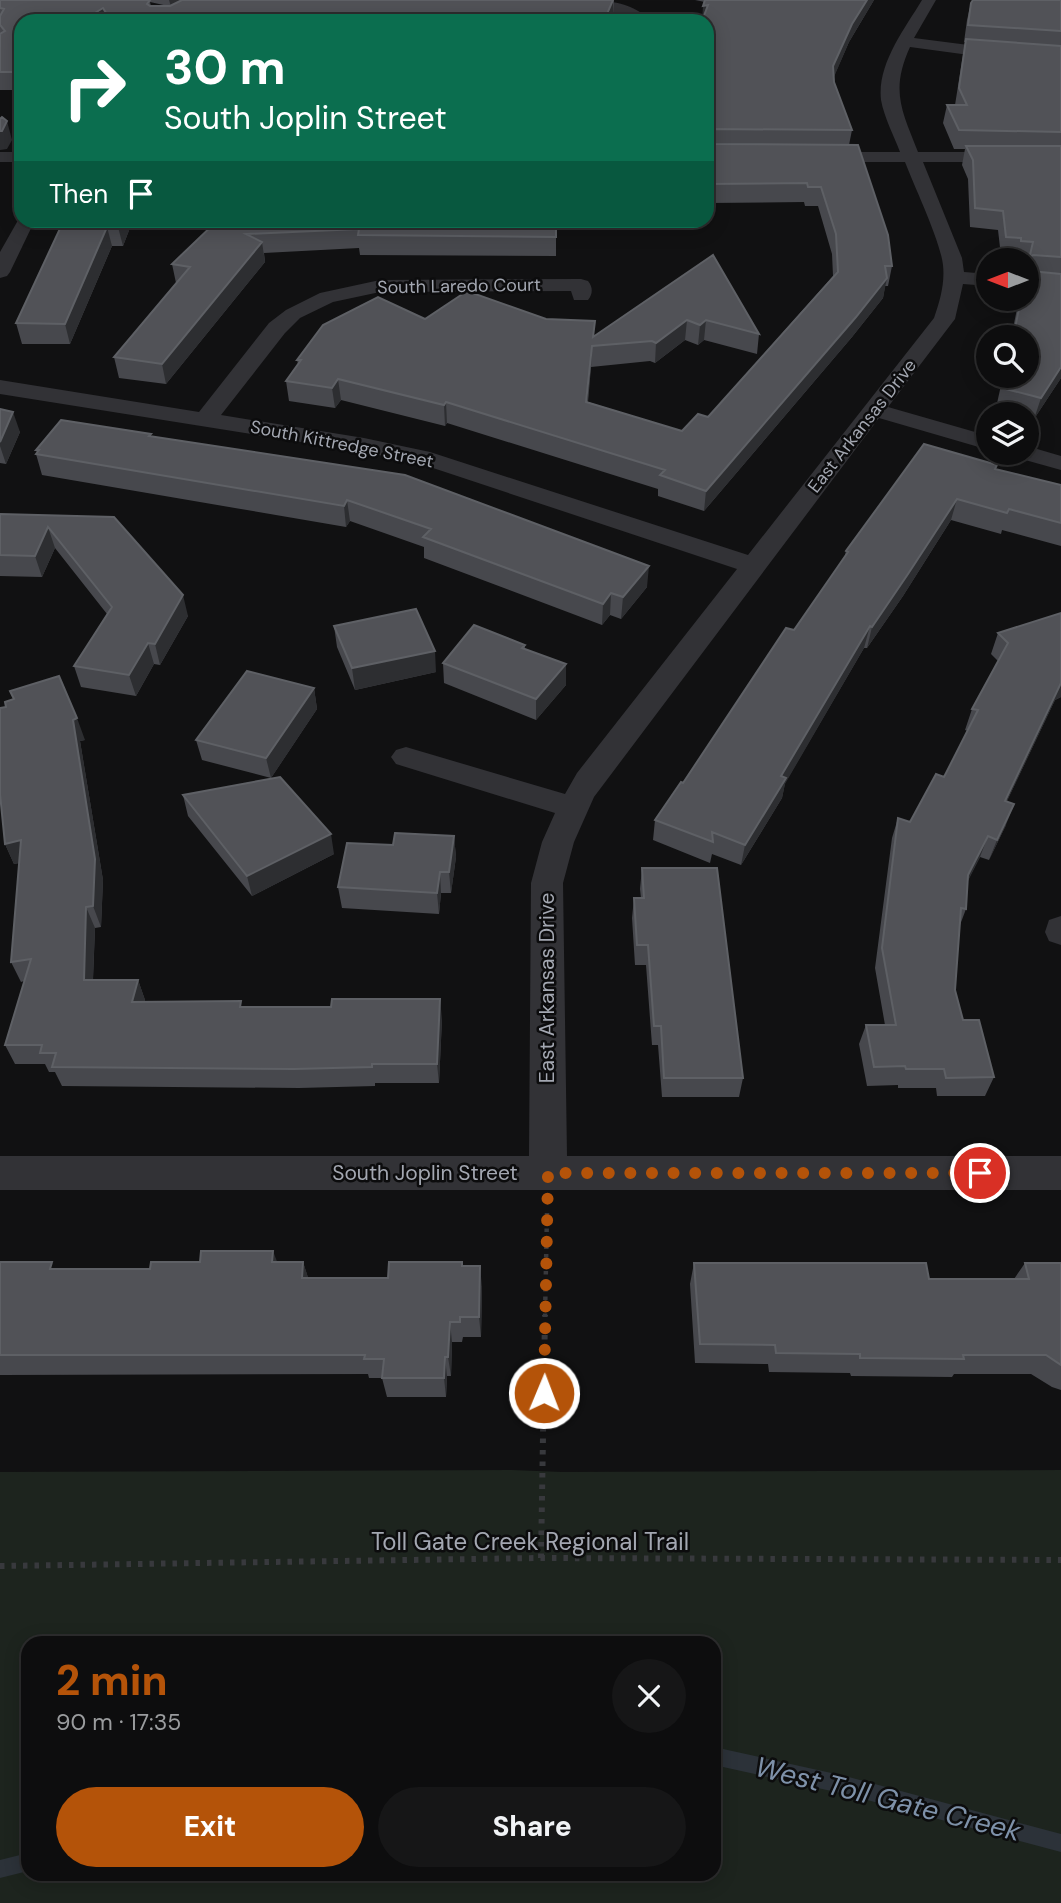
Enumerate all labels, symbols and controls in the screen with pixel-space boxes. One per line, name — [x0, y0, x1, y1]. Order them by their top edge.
text: 30 m — [164, 35, 286, 99]
icon: right — [49, 42, 140, 133]
text: South Joplin Street — [164, 97, 447, 139]
icon: arrive — [122, 175, 160, 213]
text: Then — [49, 177, 108, 211]
north arrow — [976, 248, 1040, 312]
map controls — [976, 248, 1039, 465]
street label: South Laredo Court — [377, 273, 541, 299]
button: search — [976, 325, 1039, 388]
street label: East Arkansas Drive — [802, 354, 922, 498]
button: layers — [976, 402, 1039, 465]
street label: South Kittredge Street — [248, 414, 436, 474]
street label: East Arkansas Drive — [533, 893, 561, 1083]
pin — [950, 1143, 1010, 1203]
icon: arrive — [961, 1154, 999, 1192]
street label: South Joplin Street — [332, 1159, 518, 1187]
position arrow — [507, 1356, 581, 1430]
street label: Toll Gate Creek Regional Trail — [371, 1526, 689, 1557]
text: 2 min — [56, 1653, 167, 1708]
button: close — [612, 1659, 686, 1733]
text: 90 m · 17:35 — [56, 1707, 181, 1737]
water label: West Toll Gate Creek — [751, 1748, 1025, 1850]
button: Exit — [56, 1787, 364, 1867]
button: Share — [378, 1787, 686, 1867]

